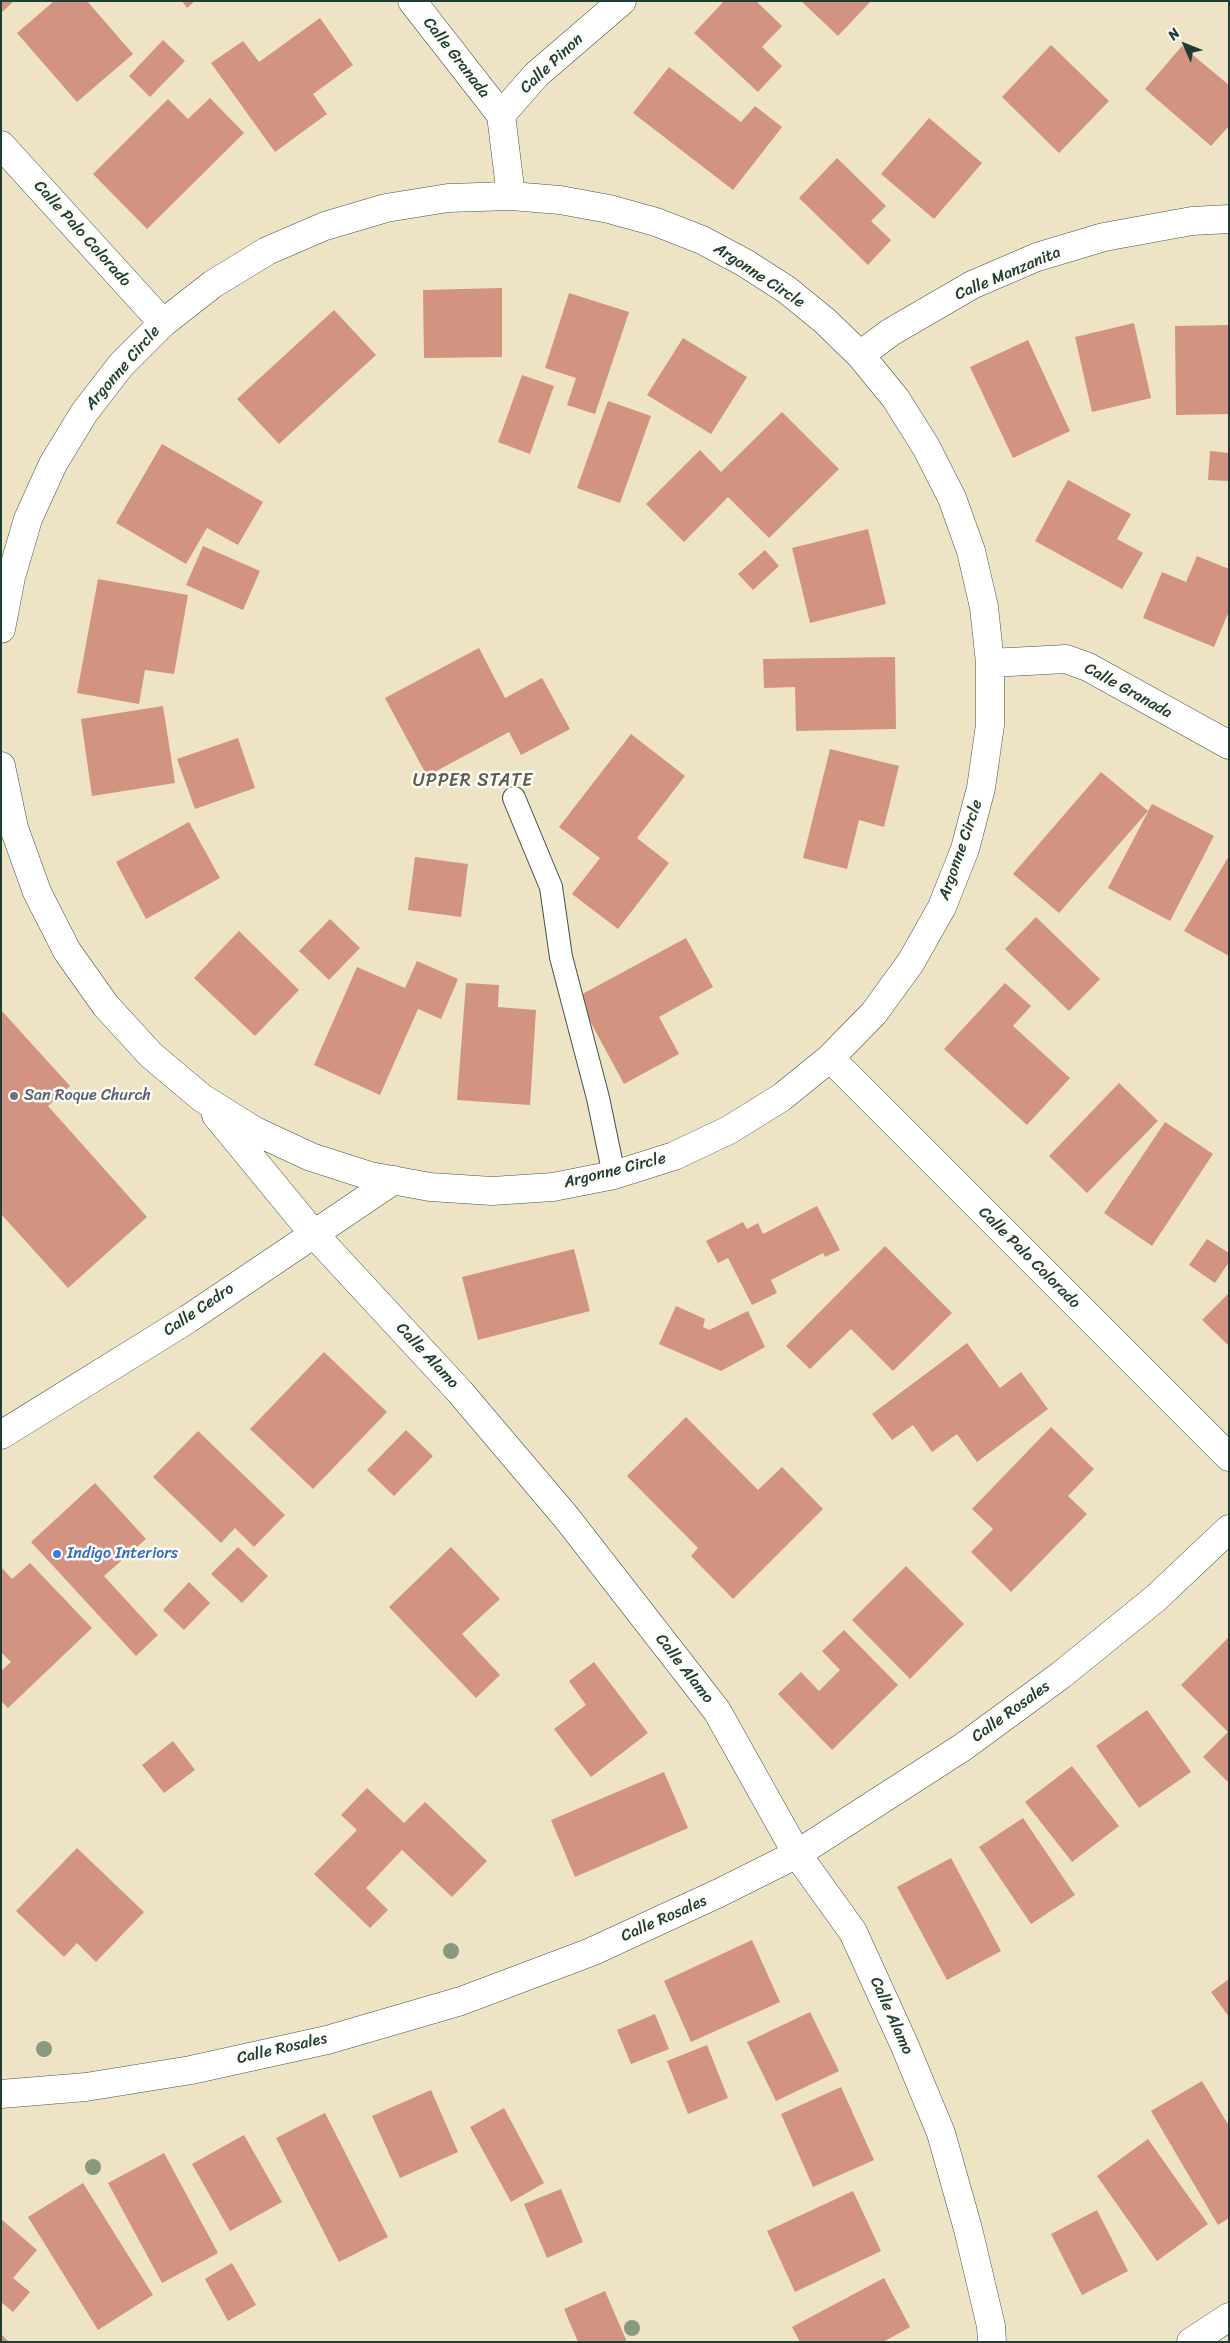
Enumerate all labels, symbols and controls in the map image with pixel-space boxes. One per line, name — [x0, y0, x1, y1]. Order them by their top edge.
street label: Calle Granada — [419, 14, 493, 102]
north arrow — [1160, 20, 1210, 70]
text: N — [1161, 22, 1186, 46]
street label: Calle Pinon — [517, 30, 587, 98]
street label: Calle Palo Colorado — [29, 177, 135, 291]
street label: Argonne Circle — [710, 239, 808, 313]
street label: Calle Manzanita — [952, 243, 1064, 305]
street label: Argonne Circle — [81, 322, 165, 414]
street label: Calle Granada — [1081, 659, 1175, 723]
district label: UPPER STATE — [412, 770, 534, 792]
street label: Argonne Circle — [935, 797, 987, 903]
place label: San Roque Church — [24, 1086, 151, 1106]
marker: San Roque Church — [8, 1090, 20, 1102]
street label: Argonne Circle — [562, 1149, 668, 1193]
street label: Calle Palo Colorado — [974, 1203, 1084, 1313]
street label: Calle Cedro — [160, 1279, 238, 1341]
street label: Calle Alamo — [392, 1319, 462, 1393]
place label: Indigo Interiors — [67, 1544, 178, 1564]
marker: Indigo Interiors — [51, 1548, 63, 1560]
street label: Calle Alamo — [651, 1630, 717, 1708]
street label: Calle Rosales — [968, 1677, 1054, 1747]
street label: Calle Rosales — [618, 1892, 710, 1946]
street label: Calle Alamo — [865, 1974, 917, 2058]
street label: Calle Rosales — [235, 2029, 329, 2069]

